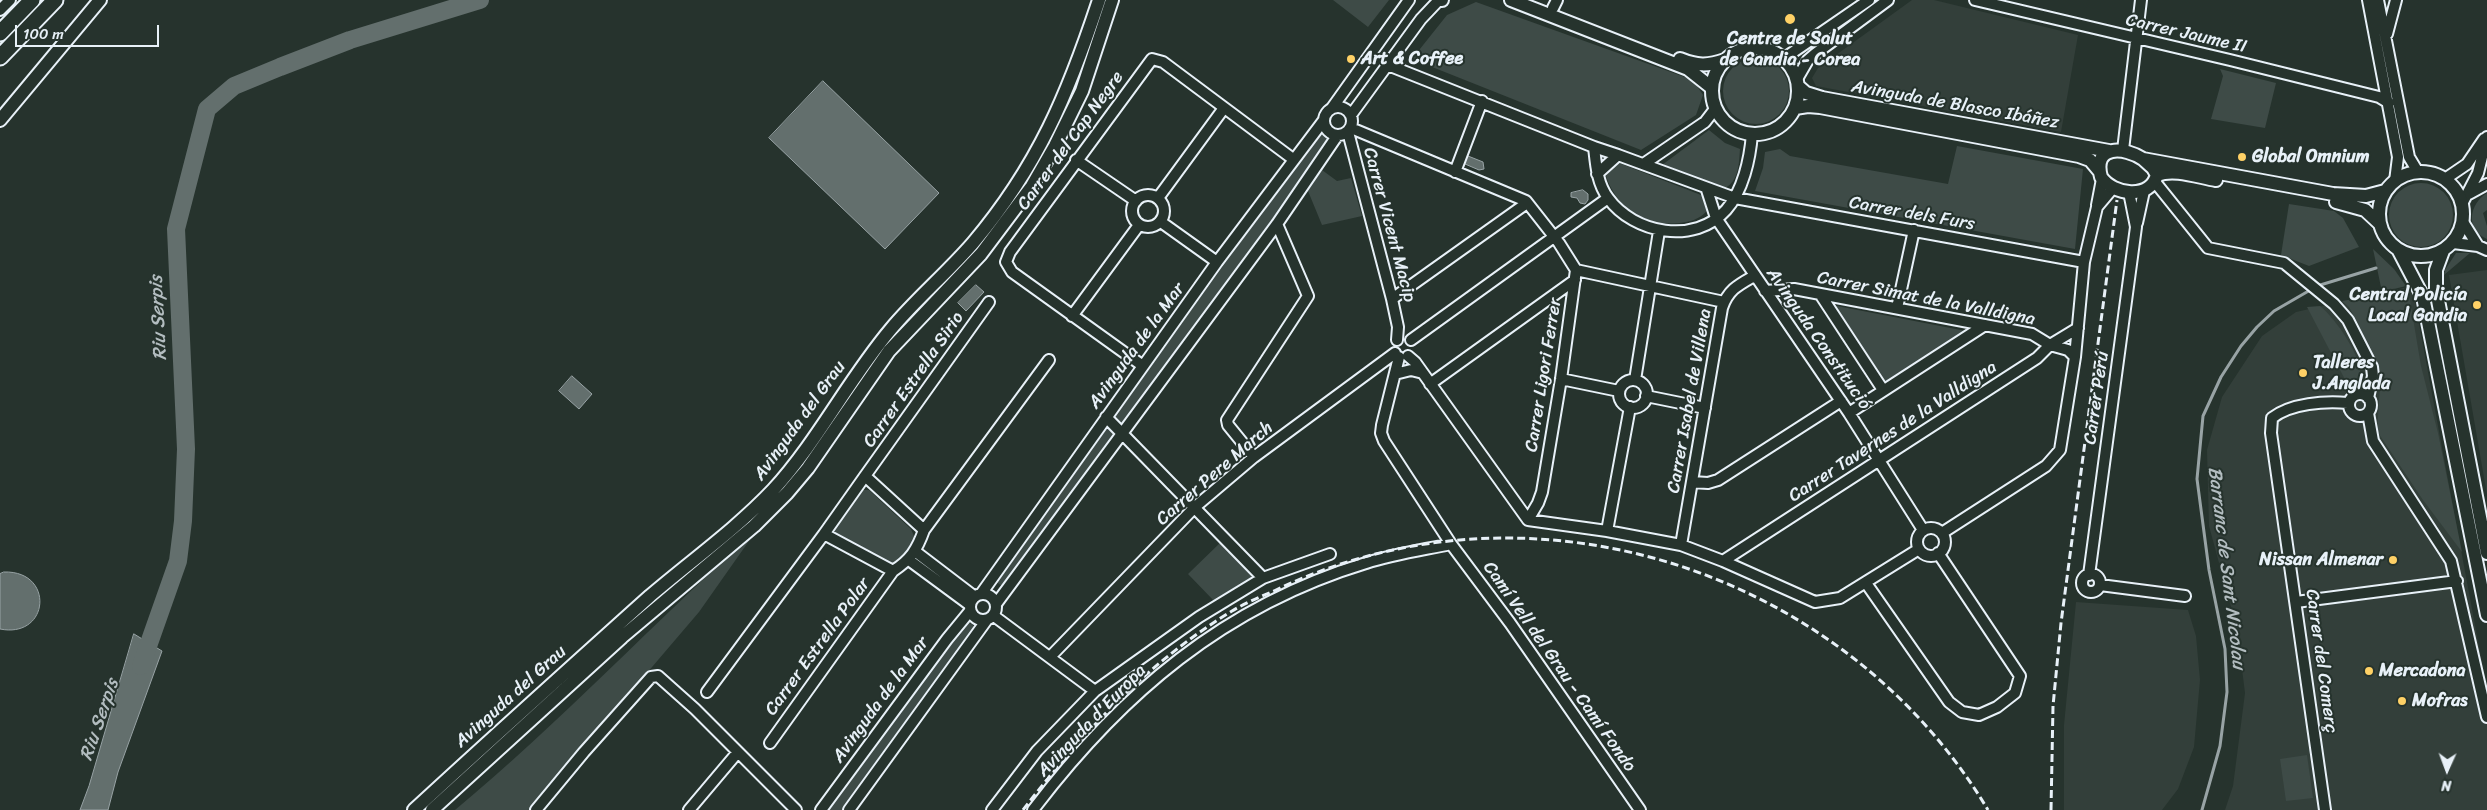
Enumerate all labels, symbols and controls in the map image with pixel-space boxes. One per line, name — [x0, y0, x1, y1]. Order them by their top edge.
street label: Carrer Jaume II — [2123, 10, 2249, 58]
marker: Centre de Salut de Gandia - Corea — [1783, 12, 1797, 26]
scale bar — [18, 15, 161, 47]
text: 100 m — [23, 21, 64, 47]
place label: Centre de Salut de Gandia - Corea — [1720, 28, 1860, 70]
place label: Art & Coffee — [1361, 48, 1463, 70]
marker: Art & Coffee — [1345, 53, 1357, 65]
street label: Carrer del Cap Negre — [1013, 67, 1129, 215]
street label: Avinguda de Blasco Ibáñez — [1850, 76, 2060, 134]
street label: Carrer Vicent Macip — [1358, 145, 1420, 305]
place label: Global Omnium — [2252, 146, 2370, 168]
marker: Global Omnium — [2236, 151, 2248, 163]
street label: Carrer dels Furs — [1847, 192, 1977, 236]
street label: Avinguda Constitució — [1761, 264, 1875, 414]
street label: Carrer Simat de la Valldigna — [1815, 267, 2037, 331]
water label: Riu Serpis — [145, 275, 173, 361]
street label: Avinguda de la Mar — [1084, 279, 1190, 413]
place label: Central Policía Local Gandia — [2350, 284, 2467, 326]
street label: Carrer Ligori Ferrer — [1521, 297, 1567, 453]
marker: Central Policía Local Gandia — [2471, 299, 2483, 311]
street label: Carrer Isabel de Villena — [1663, 307, 1717, 495]
street label: Carrer Estrella Sirio — [859, 308, 969, 452]
street label: Carrer Perú — [2080, 350, 2114, 446]
place label: Talleres J.Anglada — [2313, 352, 2390, 394]
street label: Avinguda del Grau — [749, 357, 851, 485]
street label: Carrer Tavernes de la Valldigna — [1785, 357, 2001, 507]
marker: Talleres J.Anglada — [2297, 367, 2309, 379]
street label: Carrer Pere March — [1152, 418, 1278, 530]
water label: Barranc de Sant Nicolau — [2202, 466, 2250, 670]
place label: Nissan Almenar — [2259, 549, 2383, 571]
marker: Nissan Almenar — [2387, 554, 2399, 566]
street label: Camí Vell del Grau - Camí Fondo — [1478, 558, 1640, 776]
street label: Carrer Estrella Polar — [761, 574, 875, 720]
street label: Carrer del Comerç — [2300, 588, 2342, 734]
street label: Avinguda de la Mar — [828, 633, 934, 767]
street label: Avinguda del Grau — [451, 641, 571, 753]
street label: Avinguda d'Europa — [1033, 660, 1151, 782]
place label: Mercadona — [2379, 660, 2465, 682]
marker: Mercadona — [2363, 665, 2375, 677]
water label: Riu Serpis — [75, 676, 125, 764]
place label: Mofras — [2412, 690, 2468, 712]
marker: Mofras — [2396, 695, 2408, 707]
north arrow — [2422, 745, 2472, 795]
text: N — [2441, 773, 2452, 798]

